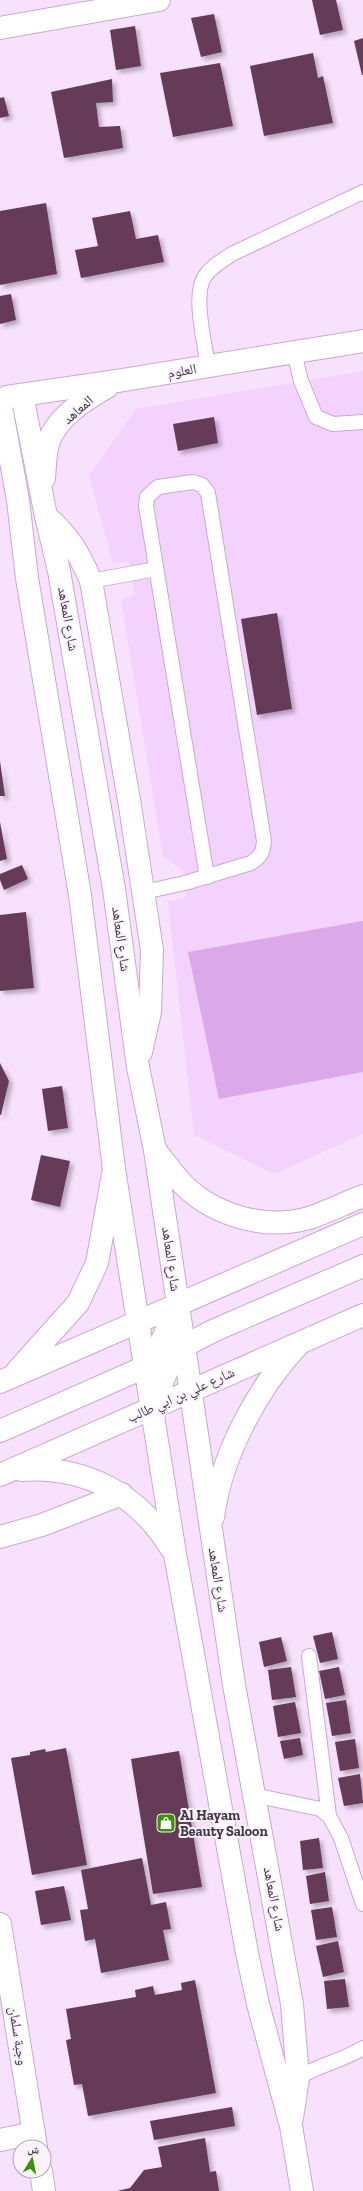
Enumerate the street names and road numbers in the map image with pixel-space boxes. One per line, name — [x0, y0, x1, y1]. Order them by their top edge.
street label: العلوم — [166, 360, 198, 383]
street label: المعاهد — [59, 392, 97, 428]
street label: شارع المعاهد — [53, 586, 82, 653]
street label: شارع المعاهد — [107, 906, 134, 972]
street label: شارع المعاهد — [157, 1226, 184, 1292]
street label: شارع علي بن ابي طالب — [125, 1364, 238, 1429]
street label: شارع المعاهد — [204, 1547, 231, 1614]
street label: شارع المعاهد — [258, 1865, 289, 1933]
street label: وجبة سلمان — [5, 2005, 31, 2067]

